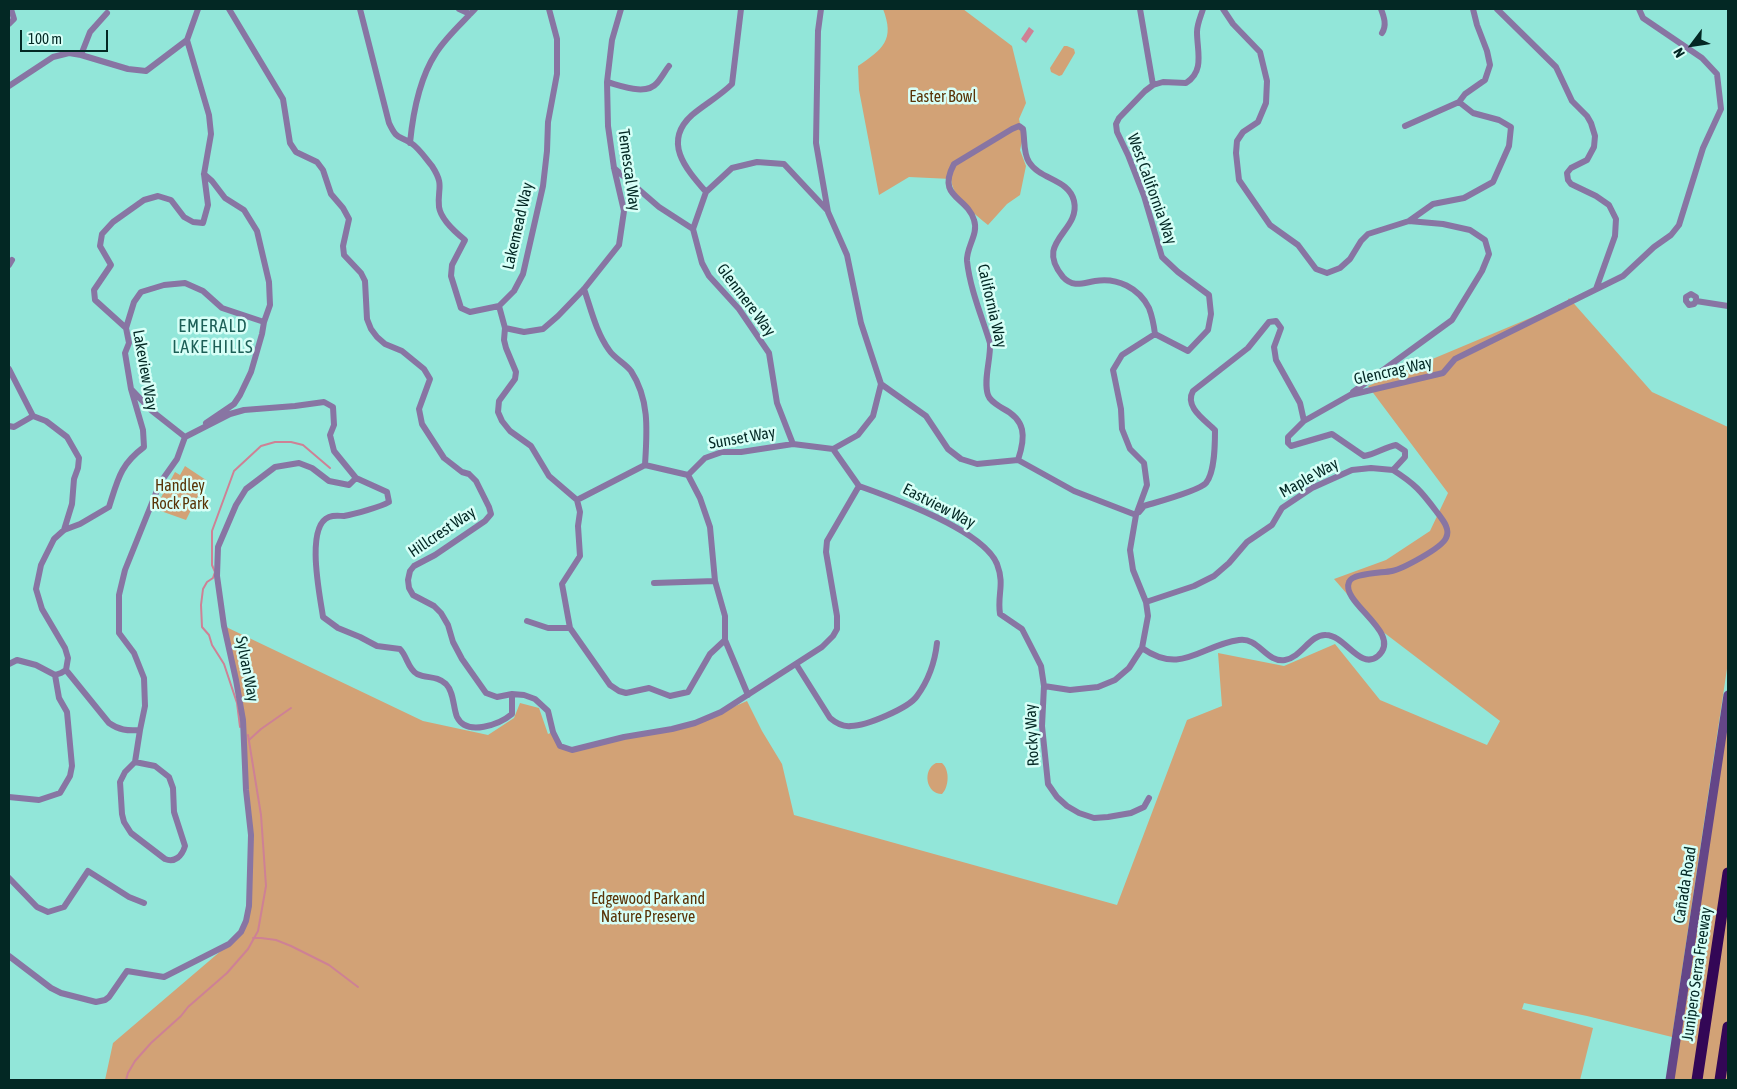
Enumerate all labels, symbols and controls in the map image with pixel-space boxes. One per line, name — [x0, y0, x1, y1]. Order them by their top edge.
scale bar — [22, 20, 110, 52]
north arrow — [1667, 20, 1717, 70]
text: 100 m — [28, 30, 62, 47]
text: N — [1670, 45, 1688, 60]
park label: Easter Bowl — [909, 87, 977, 107]
street label: Temescal Way — [614, 128, 644, 212]
street label: West California Way — [1123, 131, 1181, 247]
street label: Lakemead Way — [499, 181, 537, 271]
street label: Glenmere Way — [713, 260, 779, 340]
street label: California Way — [973, 262, 1011, 350]
district label: EMERALD LAKE HILLS — [171, 315, 255, 358]
street label: Lakeview Way — [128, 328, 162, 412]
street label: Glencrag Way — [1352, 353, 1434, 389]
street label: Sunset Way — [707, 423, 777, 453]
street label: Maple Way — [1276, 454, 1342, 502]
park label: Handley Rock Park — [151, 476, 209, 514]
street label: Eastview Way — [900, 480, 978, 532]
street label: Hillcrest Way — [405, 503, 479, 561]
street label: Sylvan Way — [231, 635, 263, 703]
street label: Rocky Way — [1021, 703, 1043, 767]
street label: Cañada Road — [1669, 845, 1701, 925]
park label: Edgewood Park and Nature Preserve — [591, 889, 705, 927]
street label: Junipero Serra Freeway — [1678, 906, 1716, 1042]

